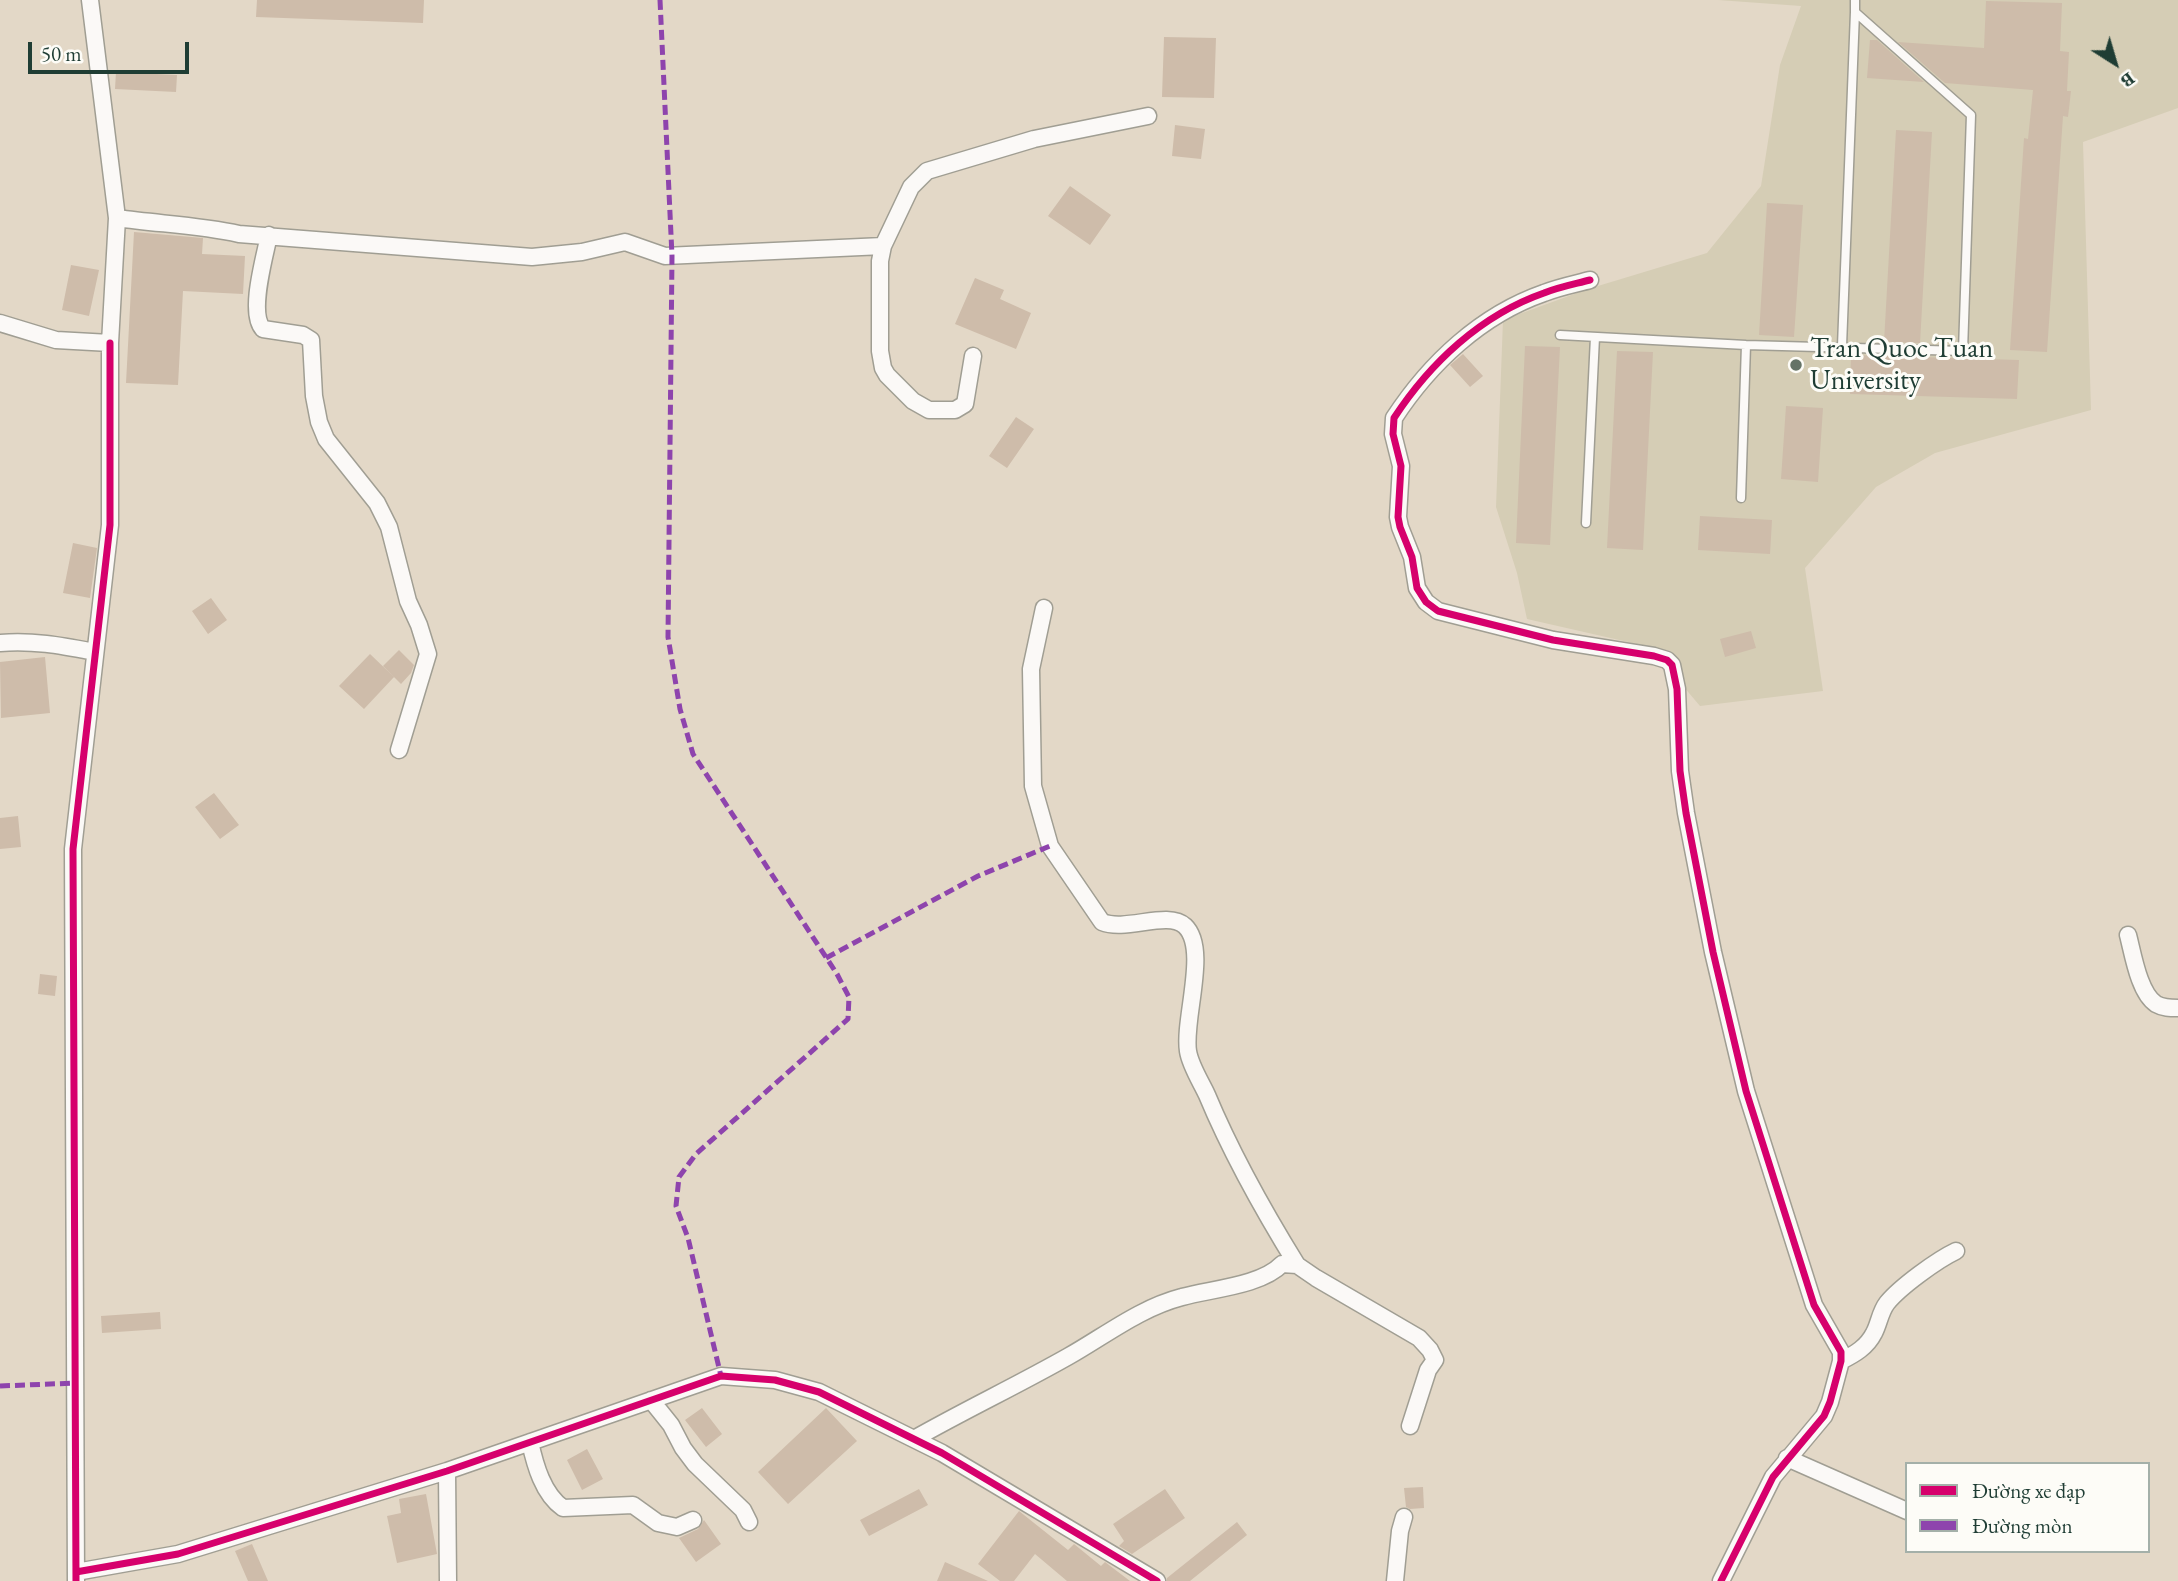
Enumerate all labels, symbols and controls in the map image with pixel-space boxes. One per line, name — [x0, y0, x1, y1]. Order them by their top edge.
scale bar — [32, 28, 192, 72]
north arrow — [2080, 28, 2150, 98]
text: 50 m — [41, 40, 82, 67]
text: B — [2116, 67, 2140, 94]
place label: Tran Quoc Tuan University — [1810, 332, 1993, 398]
marker: Tran Quoc Tuan University — [1788, 357, 1804, 373]
legend — [1905, 1462, 2150, 1553]
text: Đường xe đạp — [1972, 1477, 2085, 1504]
text: Đường mòn — [1972, 1512, 2073, 1539]

